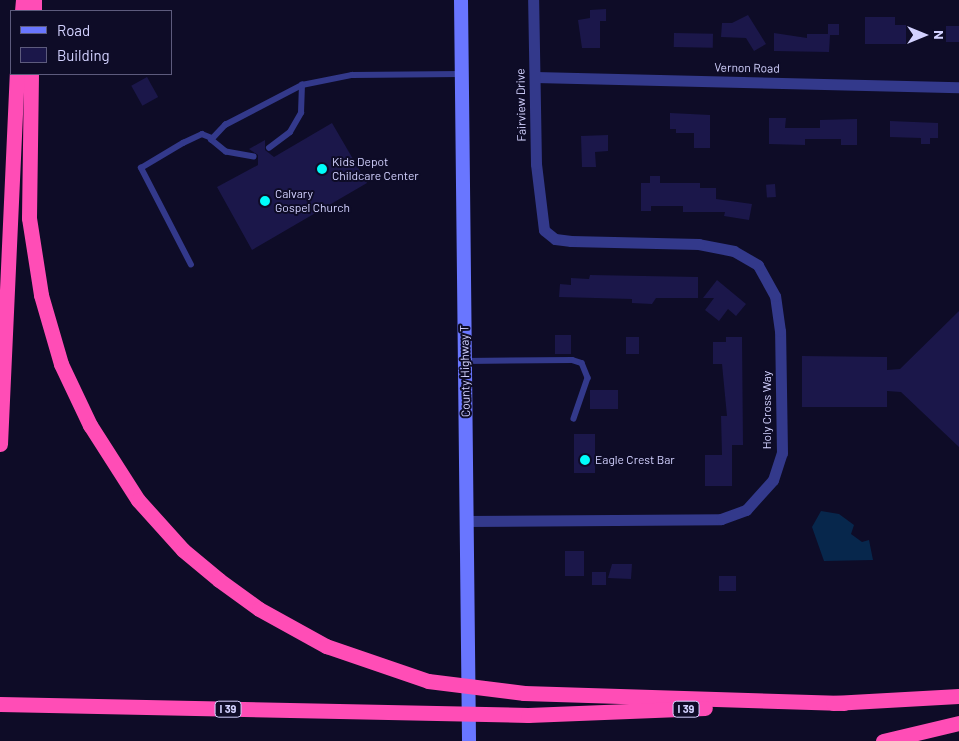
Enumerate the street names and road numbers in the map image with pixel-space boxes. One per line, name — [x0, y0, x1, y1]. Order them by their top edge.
street label: Vernon Road — [714, 60, 780, 76]
street label: Fairview Drive — [513, 68, 529, 142]
street label: County Highway T — [457, 325, 473, 417]
street label: Holy Cross Way — [760, 371, 774, 449]
road number: I 39 — [214, 701, 242, 718]
road number: I 39 — [672, 701, 700, 718]

